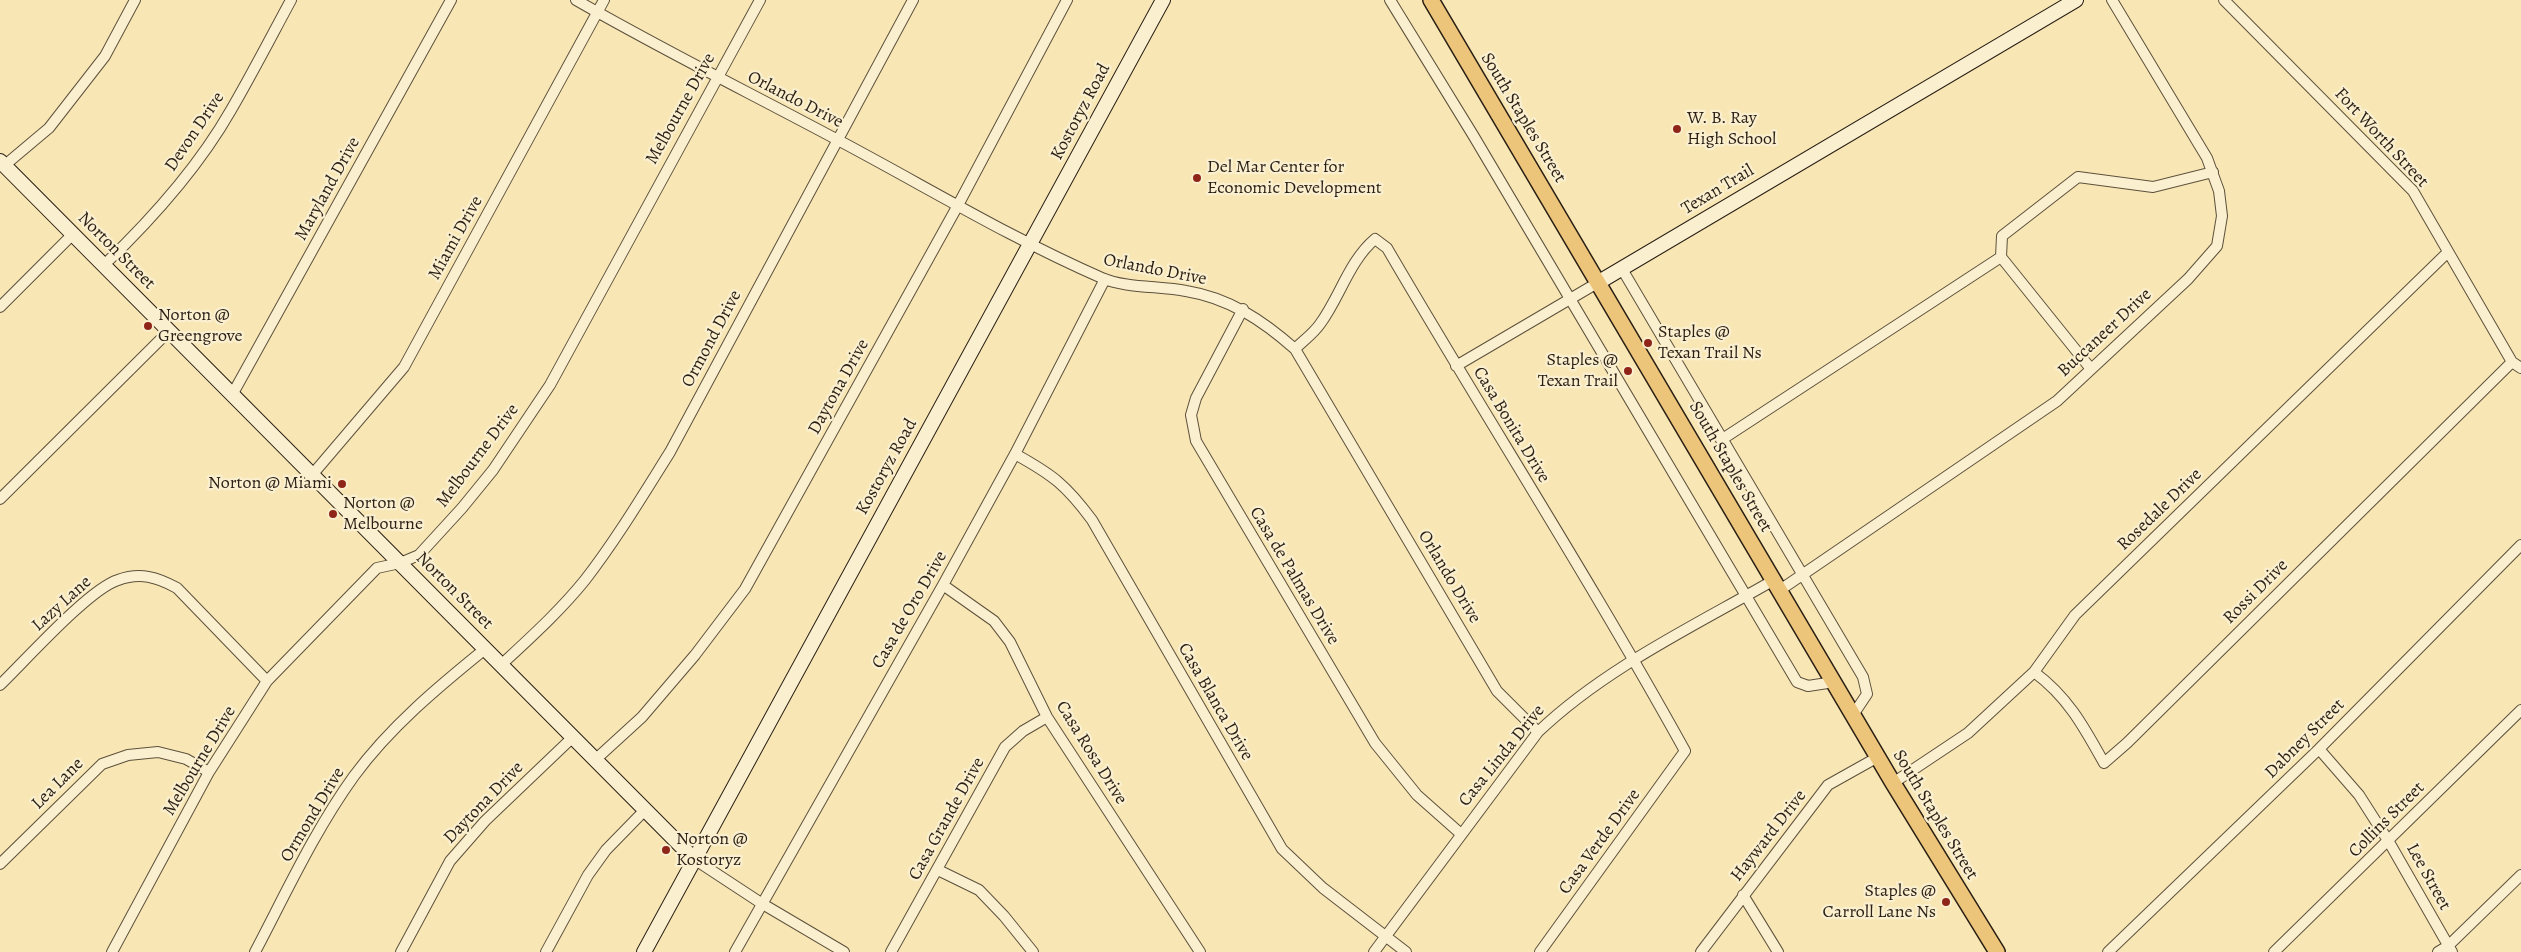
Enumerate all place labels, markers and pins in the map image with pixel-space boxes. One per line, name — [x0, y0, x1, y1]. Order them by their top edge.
place label: W. B. Ray High School — [1687, 108, 1776, 150]
marker: W. B. Ray High School — [1671, 123, 1683, 135]
place label: Del Mar Center for Economic Development — [1207, 157, 1382, 200]
marker: Del Mar Center for Economic Development — [1191, 172, 1203, 184]
place label: Norton @ Greengrove — [158, 305, 243, 348]
marker: Norton @ Greengrove — [142, 320, 154, 332]
place label: Staples @ Texan Trail Ns — [1658, 322, 1762, 364]
marker: Staples @ Texan Trail Ns — [1642, 337, 1654, 349]
place label: Staples @ Texan Trail — [1538, 350, 1618, 392]
marker: Staples @ Texan Trail — [1622, 365, 1634, 377]
place label: Norton @ Miami — [208, 473, 332, 495]
marker: Norton @ Miami — [336, 478, 348, 490]
place label: Norton @ Melbourne — [343, 493, 423, 536]
marker: Norton @ Melbourne — [327, 508, 339, 520]
place label: Norton @ Kostoryz — [676, 829, 748, 872]
marker: Norton @ Kostoryz — [660, 844, 672, 856]
place label: Staples @ Carroll Lane Ns — [1823, 881, 1936, 924]
marker: Staples @ Carroll Lane Ns — [1940, 896, 1952, 908]

